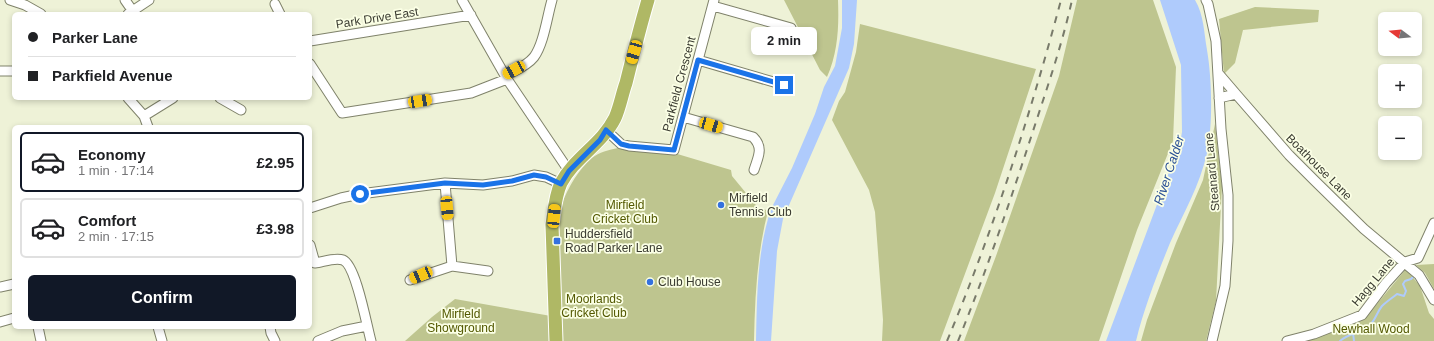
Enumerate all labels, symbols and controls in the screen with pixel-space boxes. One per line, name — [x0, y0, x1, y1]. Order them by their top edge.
street label: Park Drive East — [335, 4, 420, 31]
north arrow — [1378, 12, 1422, 56]
map controls — [1378, 12, 1422, 160]
callout: 2 min — [751, 27, 817, 55]
text: Parker Lane — [52, 29, 138, 46]
text: 2 min — [767, 33, 801, 48]
street label: Parkfield Crescent — [660, 34, 699, 133]
car — [625, 39, 643, 65]
car — [501, 59, 527, 81]
button: + — [1378, 64, 1422, 108]
text: Parkfield Avenue — [52, 67, 173, 84]
route end — [775, 76, 793, 94]
car — [407, 93, 433, 109]
car — [698, 116, 724, 134]
button: − — [1378, 116, 1422, 160]
street label: Boathouse Lane — [1283, 131, 1355, 203]
street label: Steanard Lane — [1202, 132, 1222, 212]
water label: River Calder — [1151, 133, 1188, 207]
icon: car — [30, 144, 66, 180]
text: Economy — [78, 146, 146, 163]
text: £2.95 — [256, 154, 294, 171]
text: 1 min · 17:14 — [78, 163, 154, 178]
route start — [351, 185, 369, 203]
place label: Mirfield Tennis Club — [729, 191, 792, 219]
car — [440, 196, 454, 220]
park label: Mirfield Cricket Club — [592, 198, 658, 226]
marker: Mirfield Tennis Club — [716, 200, 726, 210]
car — [547, 204, 561, 228]
icon: car — [30, 210, 66, 246]
text: Comfort — [78, 212, 136, 229]
text: £3.98 — [256, 220, 294, 237]
place label: Huddersfield Road Parker Lane — [565, 227, 663, 255]
text: 2 min · 17:15 — [78, 229, 154, 244]
marker: Huddersfield Road Parker Lane — [552, 236, 562, 246]
street label: Hagg Lane — [1349, 255, 1397, 309]
car — [408, 265, 434, 285]
button: Confirm — [28, 275, 296, 321]
place label: Club House — [658, 275, 721, 289]
marker: Club House — [645, 277, 655, 287]
park label: Moorlands Cricket Club — [561, 292, 627, 320]
park label: Mirfield Showground — [427, 307, 495, 335]
park label: Newhall Wood — [1332, 322, 1410, 336]

